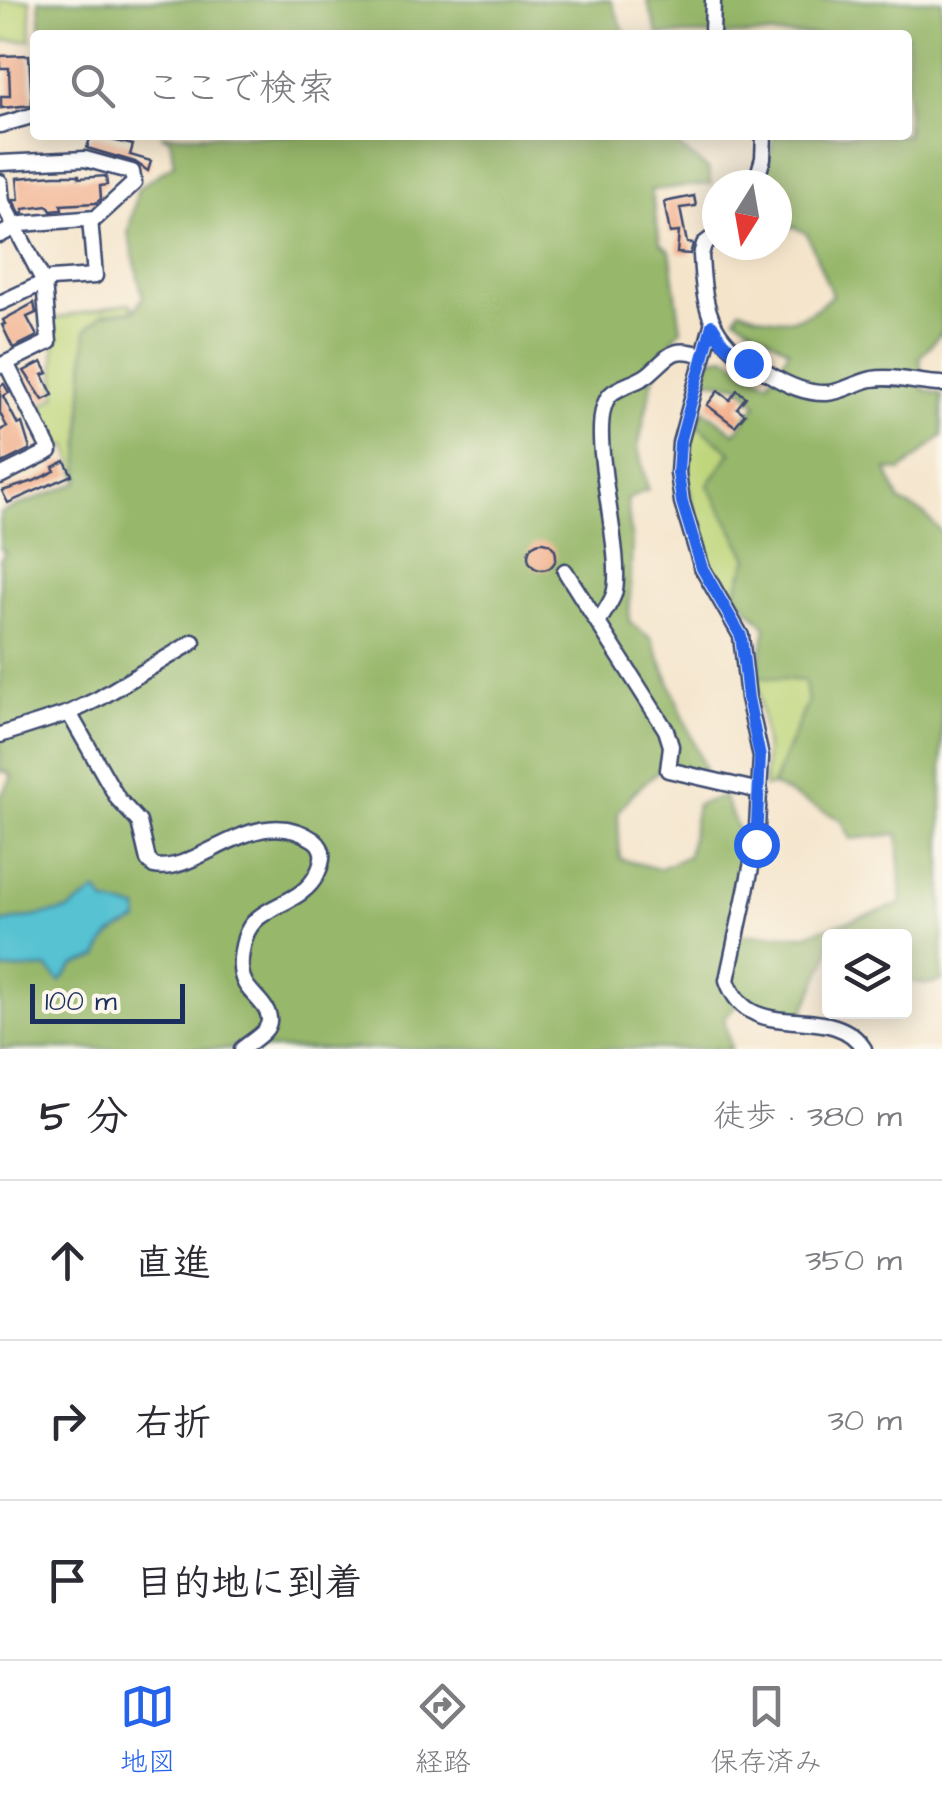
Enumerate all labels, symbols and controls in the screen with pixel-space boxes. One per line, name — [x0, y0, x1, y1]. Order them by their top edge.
search box — [30, 30, 912, 140]
icon: search — [65, 58, 120, 113]
text: ここで検索 — [145, 63, 335, 115]
north arrow — [702, 170, 792, 260]
route end — [726, 341, 772, 387]
route start — [734, 822, 780, 868]
map controls — [822, 929, 912, 1019]
button: layers — [822, 929, 912, 1019]
scale bar — [30, 979, 185, 1024]
text: 100 m — [45, 982, 117, 1021]
text: 5 分 — [40, 1089, 129, 1147]
text: 徒歩 · 380 m — [713, 1094, 902, 1139]
icon: ahead — [40, 1233, 95, 1288]
text: 直進 — [135, 1238, 211, 1290]
text: 350 m — [805, 1238, 902, 1283]
icon: right — [40, 1393, 95, 1448]
text: 右折 — [135, 1398, 211, 1450]
text: 30 m — [828, 1398, 902, 1443]
icon: arrive — [40, 1553, 95, 1608]
text: 目的地に到着 — [135, 1558, 363, 1610]
tab: 地図 — [120, 1679, 176, 1782]
tab: 経路 — [415, 1679, 471, 1782]
tab: 保存済み — [710, 1679, 822, 1782]

